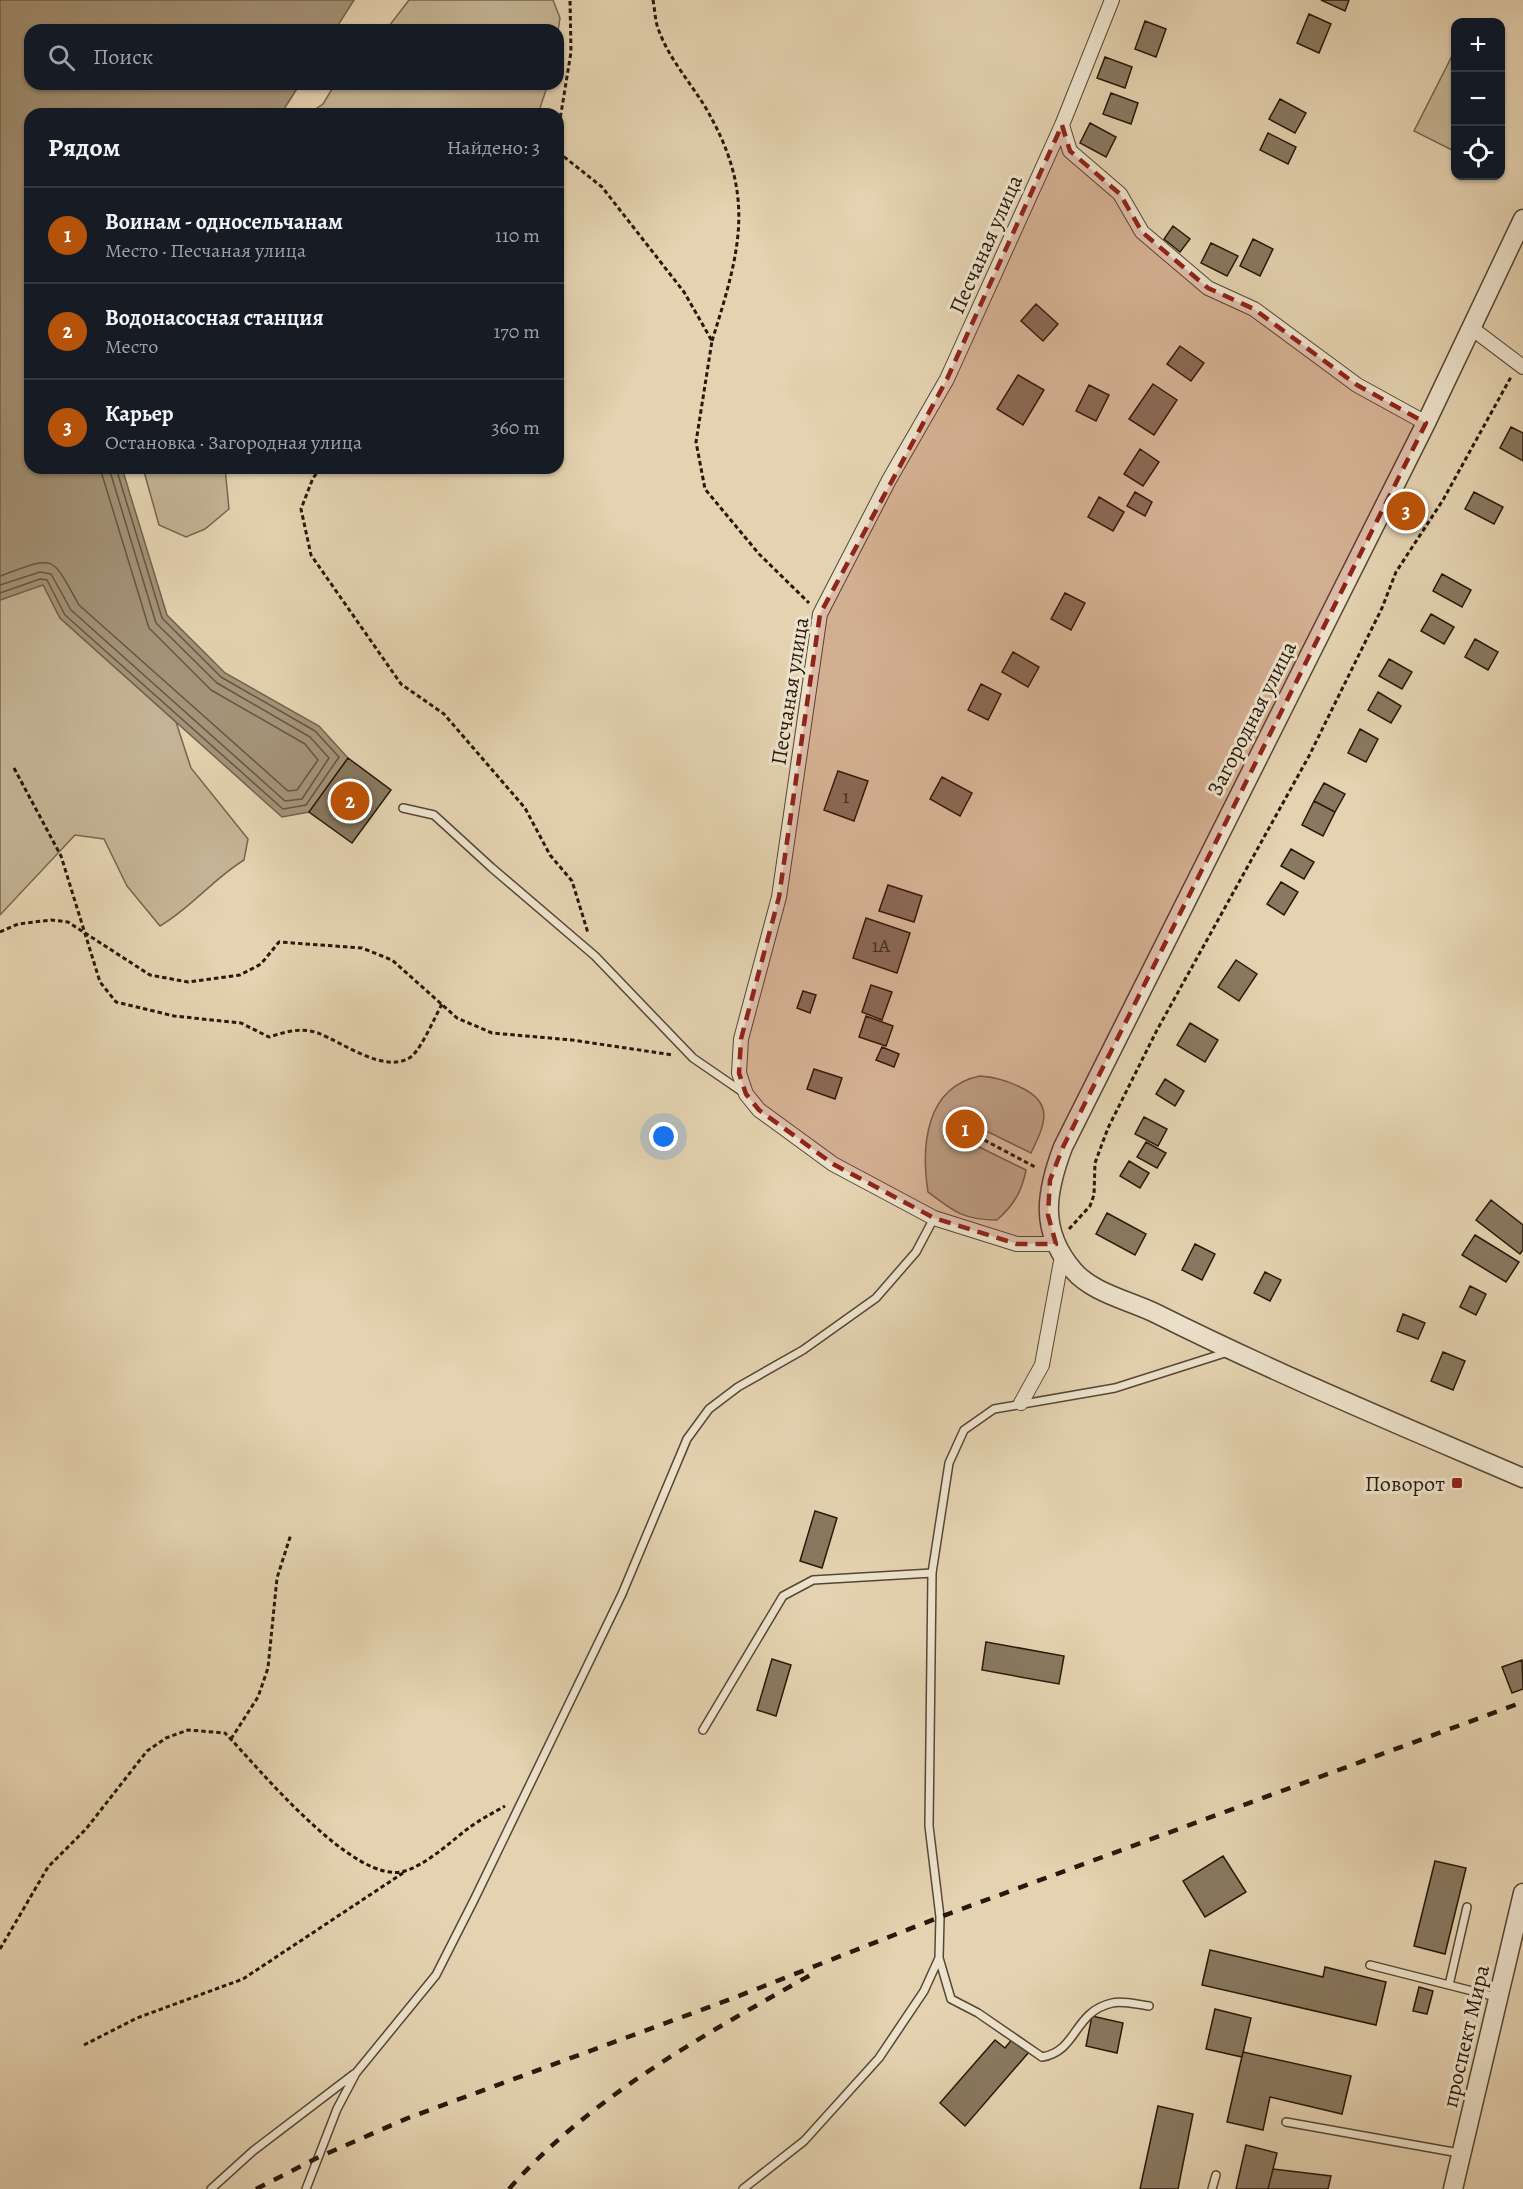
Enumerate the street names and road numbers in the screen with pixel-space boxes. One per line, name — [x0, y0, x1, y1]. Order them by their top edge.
street label: Песчаная улица — [942, 169, 1030, 319]
street label: Песчаная улица — [763, 614, 817, 767]
street label: Загородная улица — [1200, 635, 1304, 801]
street label: проспект Мира — [1435, 1961, 1497, 2111]

